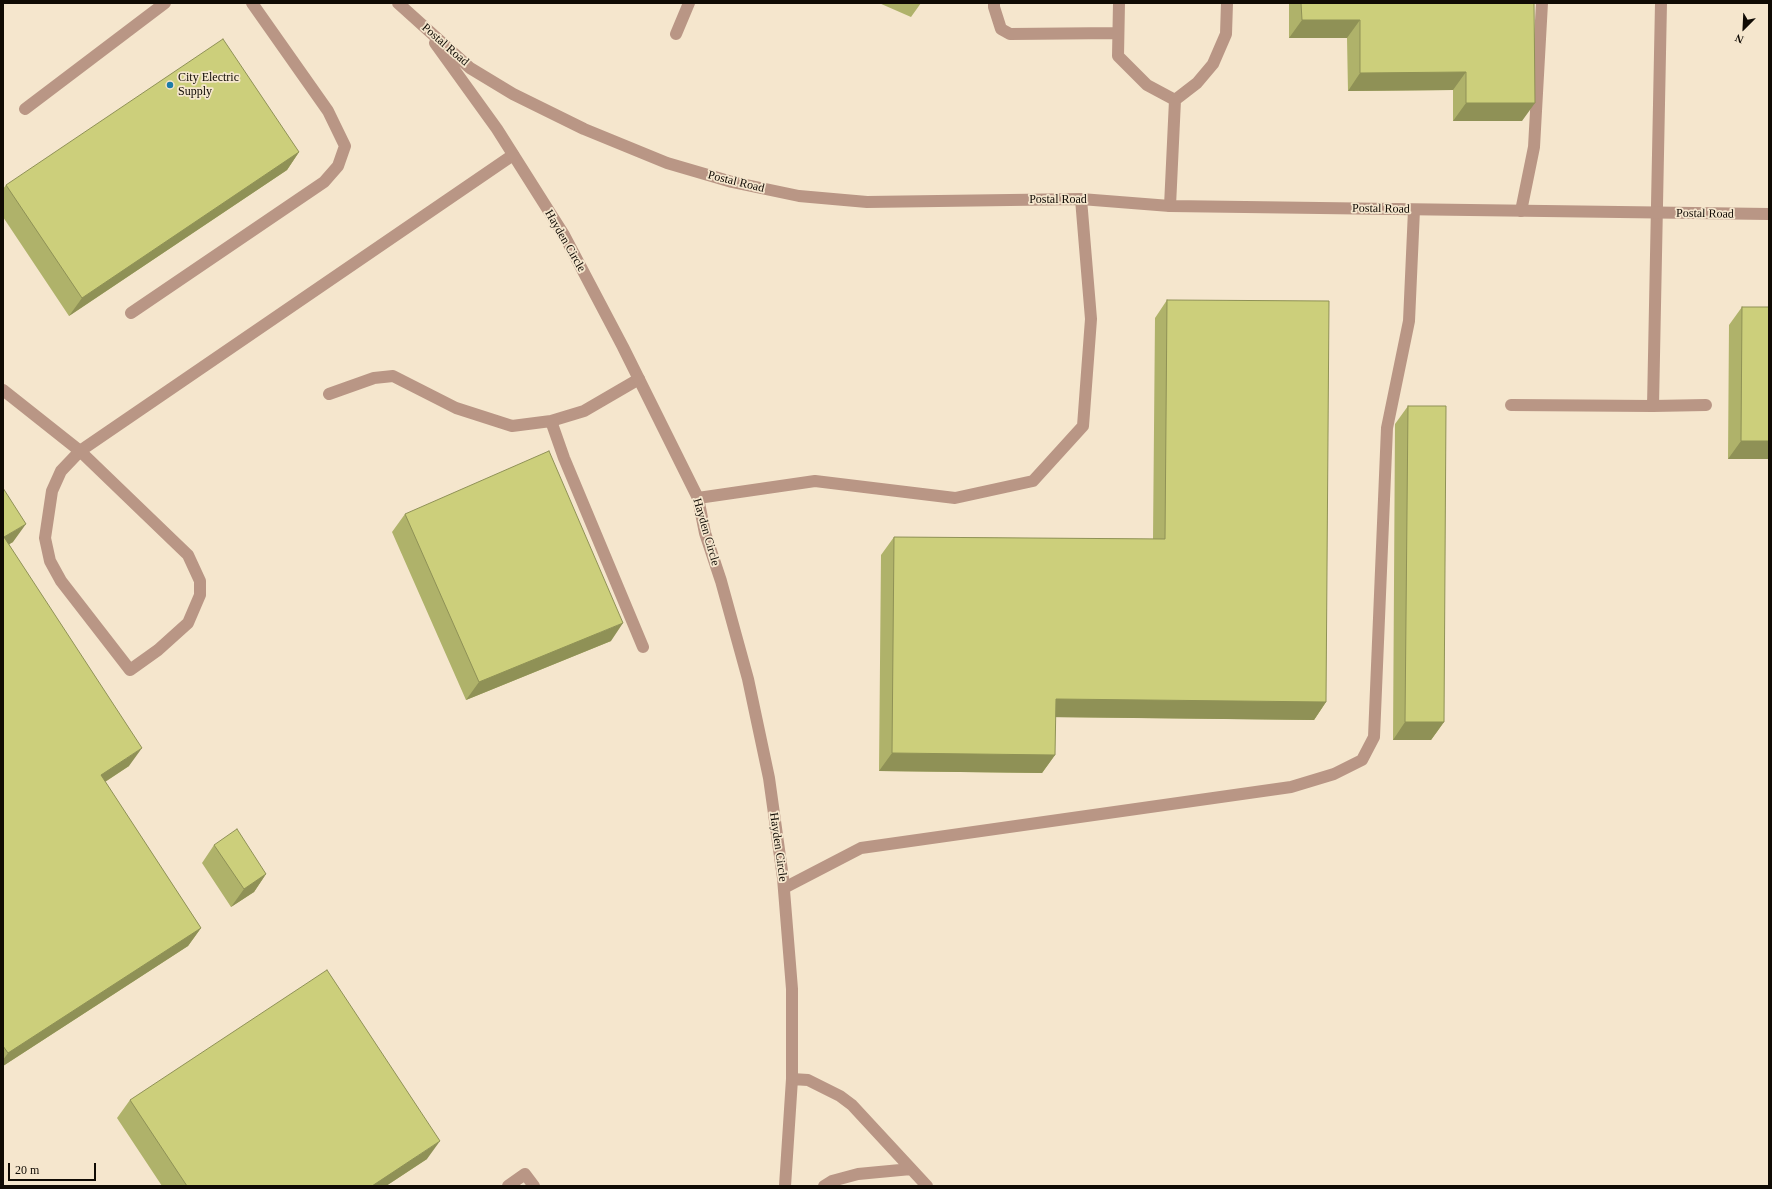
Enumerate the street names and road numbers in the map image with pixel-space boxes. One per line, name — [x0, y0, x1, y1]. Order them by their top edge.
street label: Postal Road — [419, 21, 471, 69]
street label: Postal Road — [706, 168, 766, 196]
street label: Postal Road — [1029, 193, 1087, 207]
street label: Postal Road — [1352, 201, 1410, 217]
street label: Postal Road — [1676, 206, 1734, 222]
street label: Hayden Circle — [541, 207, 589, 275]
street label: Hayden Circle — [689, 497, 723, 567]
street label: Hayden Circle — [766, 812, 790, 882]

